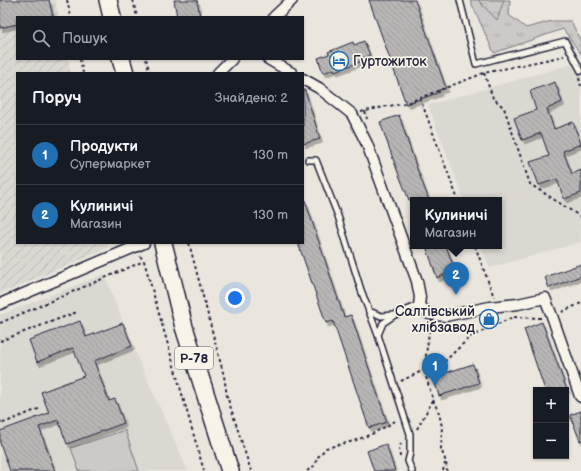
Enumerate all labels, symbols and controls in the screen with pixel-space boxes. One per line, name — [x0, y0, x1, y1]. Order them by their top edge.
search box — [16, 16, 304, 60]
icon: search — [30, 27, 52, 49]
text: Пошук — [62, 29, 108, 48]
hotel icon: Гуртожиток — [328, 50, 350, 72]
place label: Гуртожиток — [353, 53, 427, 70]
text: Поруч — [32, 88, 82, 108]
text: Знайдено: 2 — [215, 90, 288, 106]
text: Продукти — [70, 137, 138, 156]
text: 1 — [42, 147, 48, 163]
text: 130 m — [253, 147, 288, 163]
text: Супермаркет — [70, 156, 151, 172]
text: Кулиничі — [70, 197, 133, 216]
popup — [410, 197, 502, 249]
text: Кулиничі — [424, 206, 488, 225]
text: 2 — [41, 207, 49, 223]
text: 130 m — [253, 207, 288, 223]
text: Магазин — [70, 216, 122, 232]
text: Магазин — [424, 225, 476, 241]
pin: 2 — [443, 262, 469, 295]
your location — [225, 288, 245, 308]
place label: Салтівський хлібзавод — [395, 303, 475, 336]
shop icon: Салтівський хлібзавод — [478, 308, 500, 330]
road number: Р-78 — [175, 347, 213, 369]
pin: 1 — [422, 353, 448, 386]
map controls — [533, 387, 569, 459]
button: + — [533, 387, 569, 423]
button: − — [533, 423, 569, 459]

